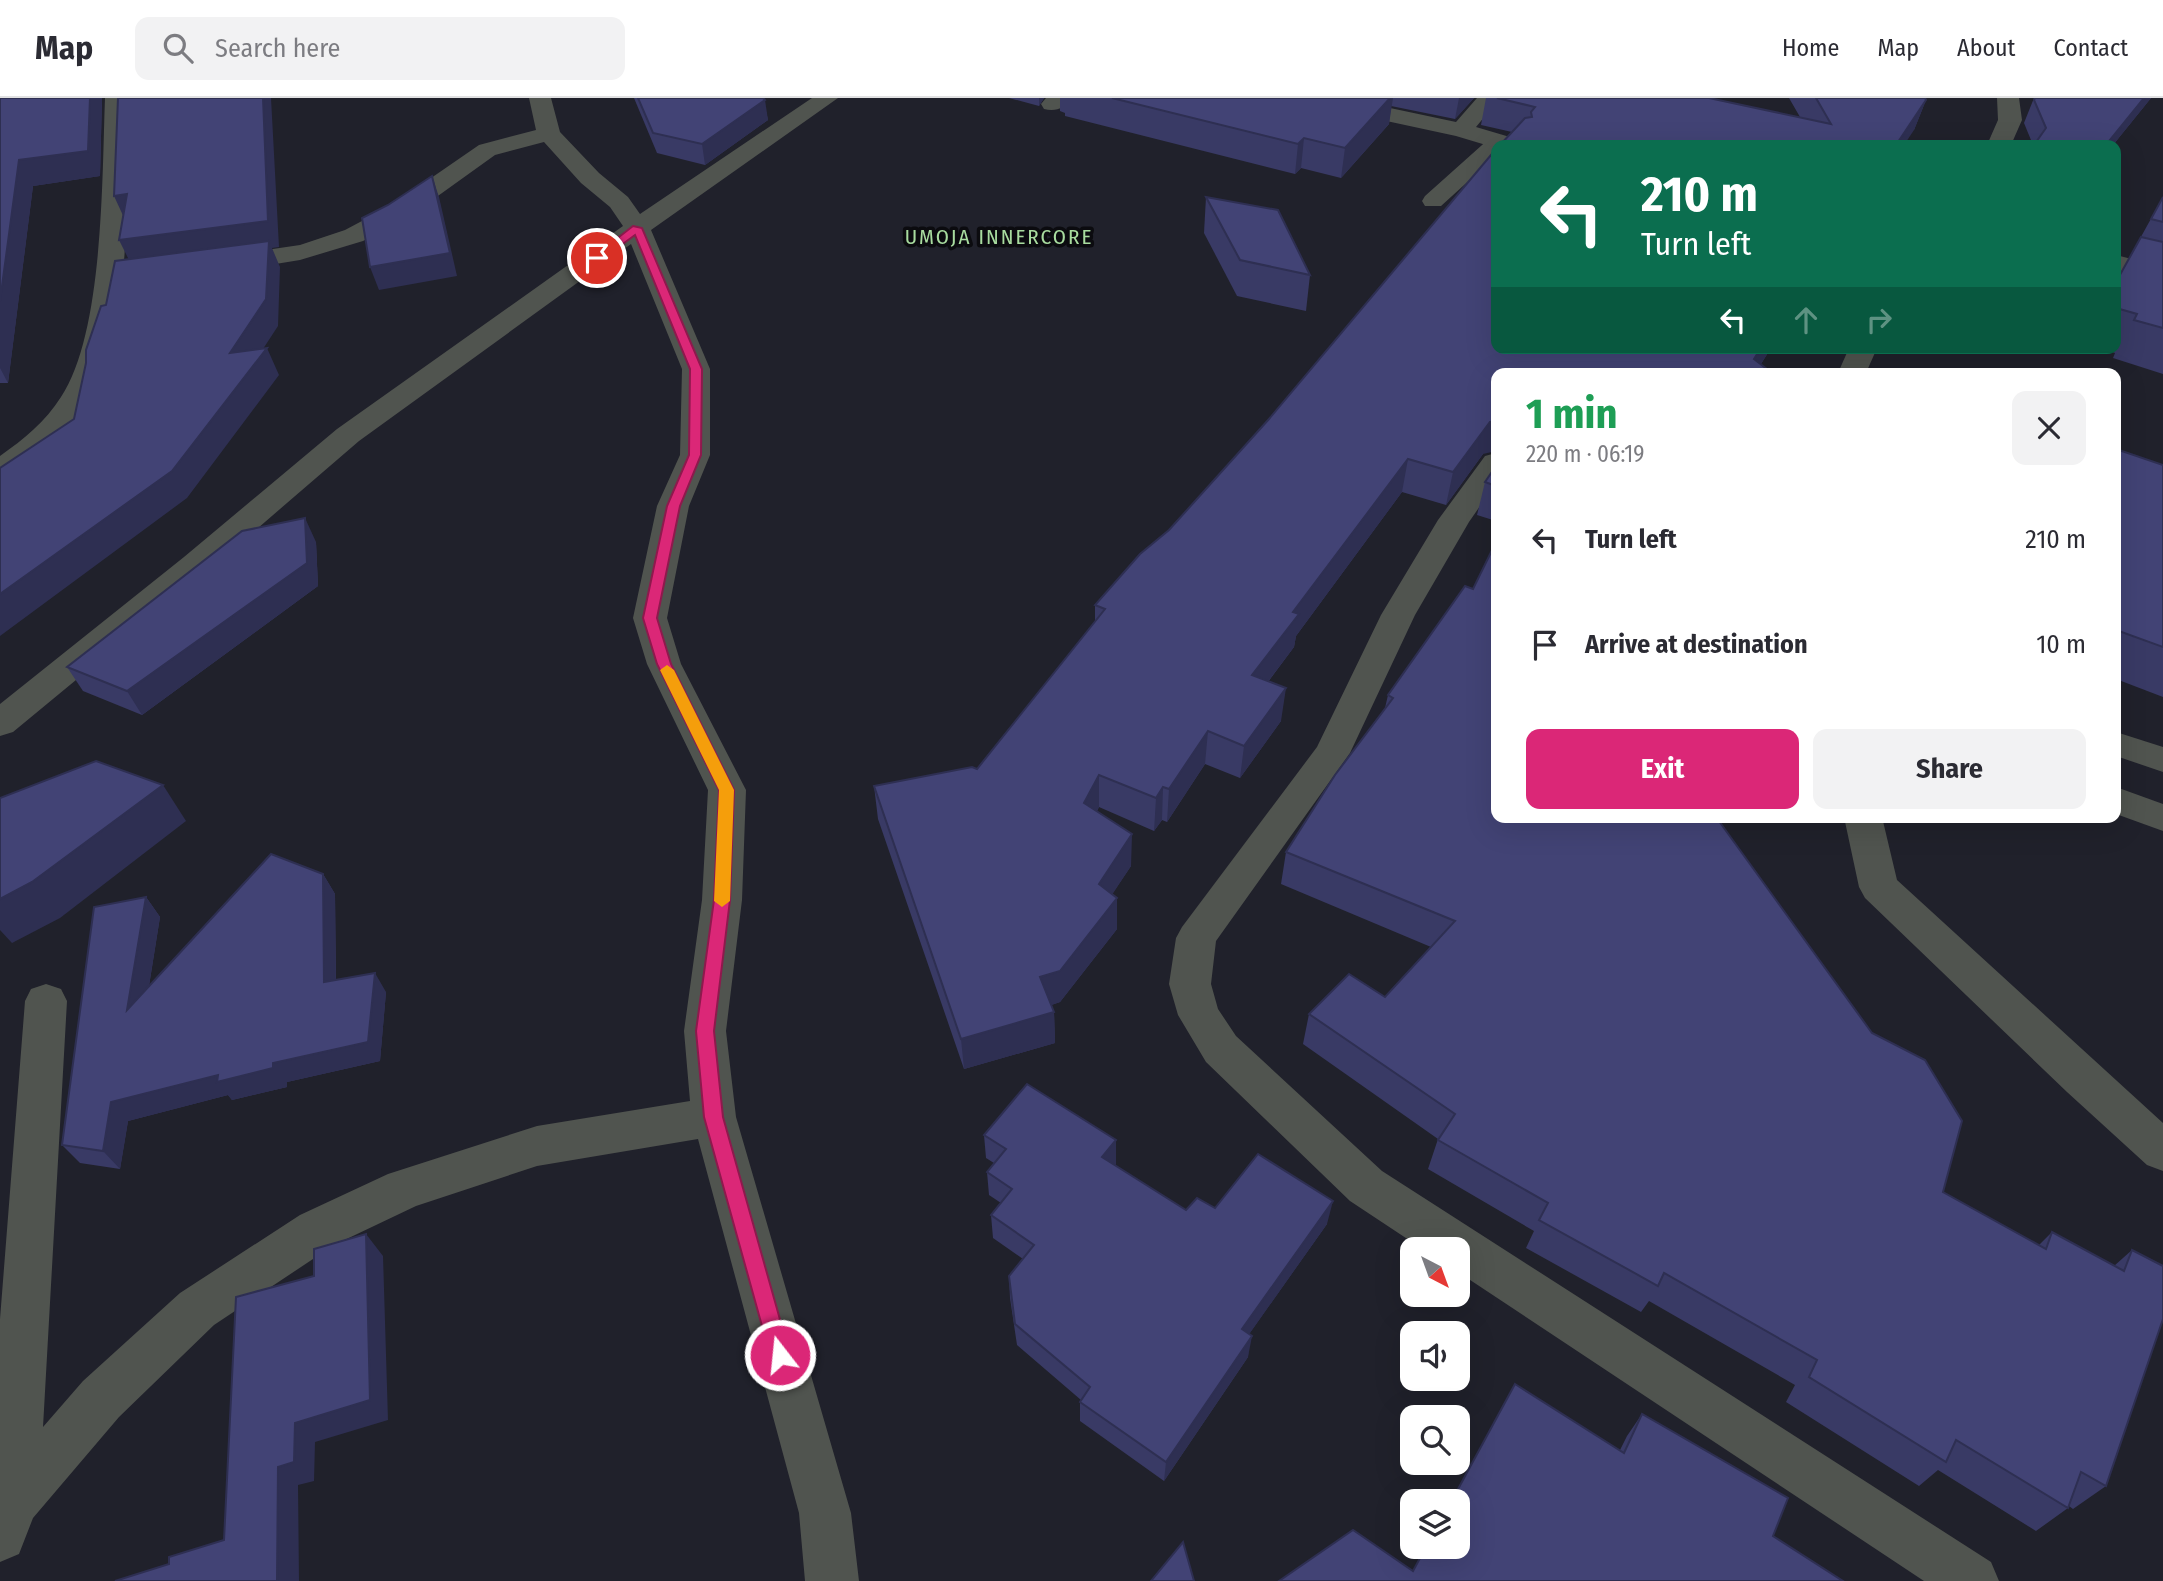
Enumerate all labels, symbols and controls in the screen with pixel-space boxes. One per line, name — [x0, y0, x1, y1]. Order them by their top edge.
search box — [135, 17, 625, 80]
text: Map — [35, 28, 93, 68]
icon: search — [159, 29, 197, 67]
text: Search here — [215, 33, 340, 64]
text: Home — [1782, 34, 1839, 62]
text: Map — [1877, 34, 1919, 62]
text: About — [1957, 34, 2015, 62]
text: Contact — [2053, 34, 2128, 62]
text: 210 m — [1641, 165, 1758, 224]
icon: left — [1526, 168, 1617, 259]
district label: UMOJA INNERCORE — [905, 224, 1093, 250]
text: Turn left — [1641, 225, 1751, 263]
pin — [567, 228, 627, 288]
icon: arrive — [578, 239, 616, 277]
icon: left — [1714, 301, 1752, 339]
icon: ahead — [1787, 301, 1825, 339]
icon: right — [1860, 301, 1898, 339]
text: 1 min — [1526, 389, 1617, 439]
button: close — [2012, 391, 2086, 465]
text: 220 m · 06:19 — [1526, 440, 1645, 468]
icon: left — [1526, 521, 1564, 559]
text: Turn left — [1585, 524, 1677, 555]
text: 210 m — [2025, 524, 2086, 555]
icon: arrive — [1526, 626, 1564, 664]
text: Arrive at destination — [1585, 629, 1808, 660]
text: 10 m — [2036, 629, 2086, 660]
button: Exit — [1526, 729, 1799, 809]
button: Share — [1813, 729, 2086, 809]
north arrow — [1400, 1237, 1470, 1307]
map controls — [1400, 1237, 1470, 1559]
position arrow — [743, 1318, 817, 1392]
button: sound — [1400, 1321, 1470, 1391]
button: search — [1400, 1405, 1470, 1475]
button: layers — [1400, 1489, 1470, 1559]

